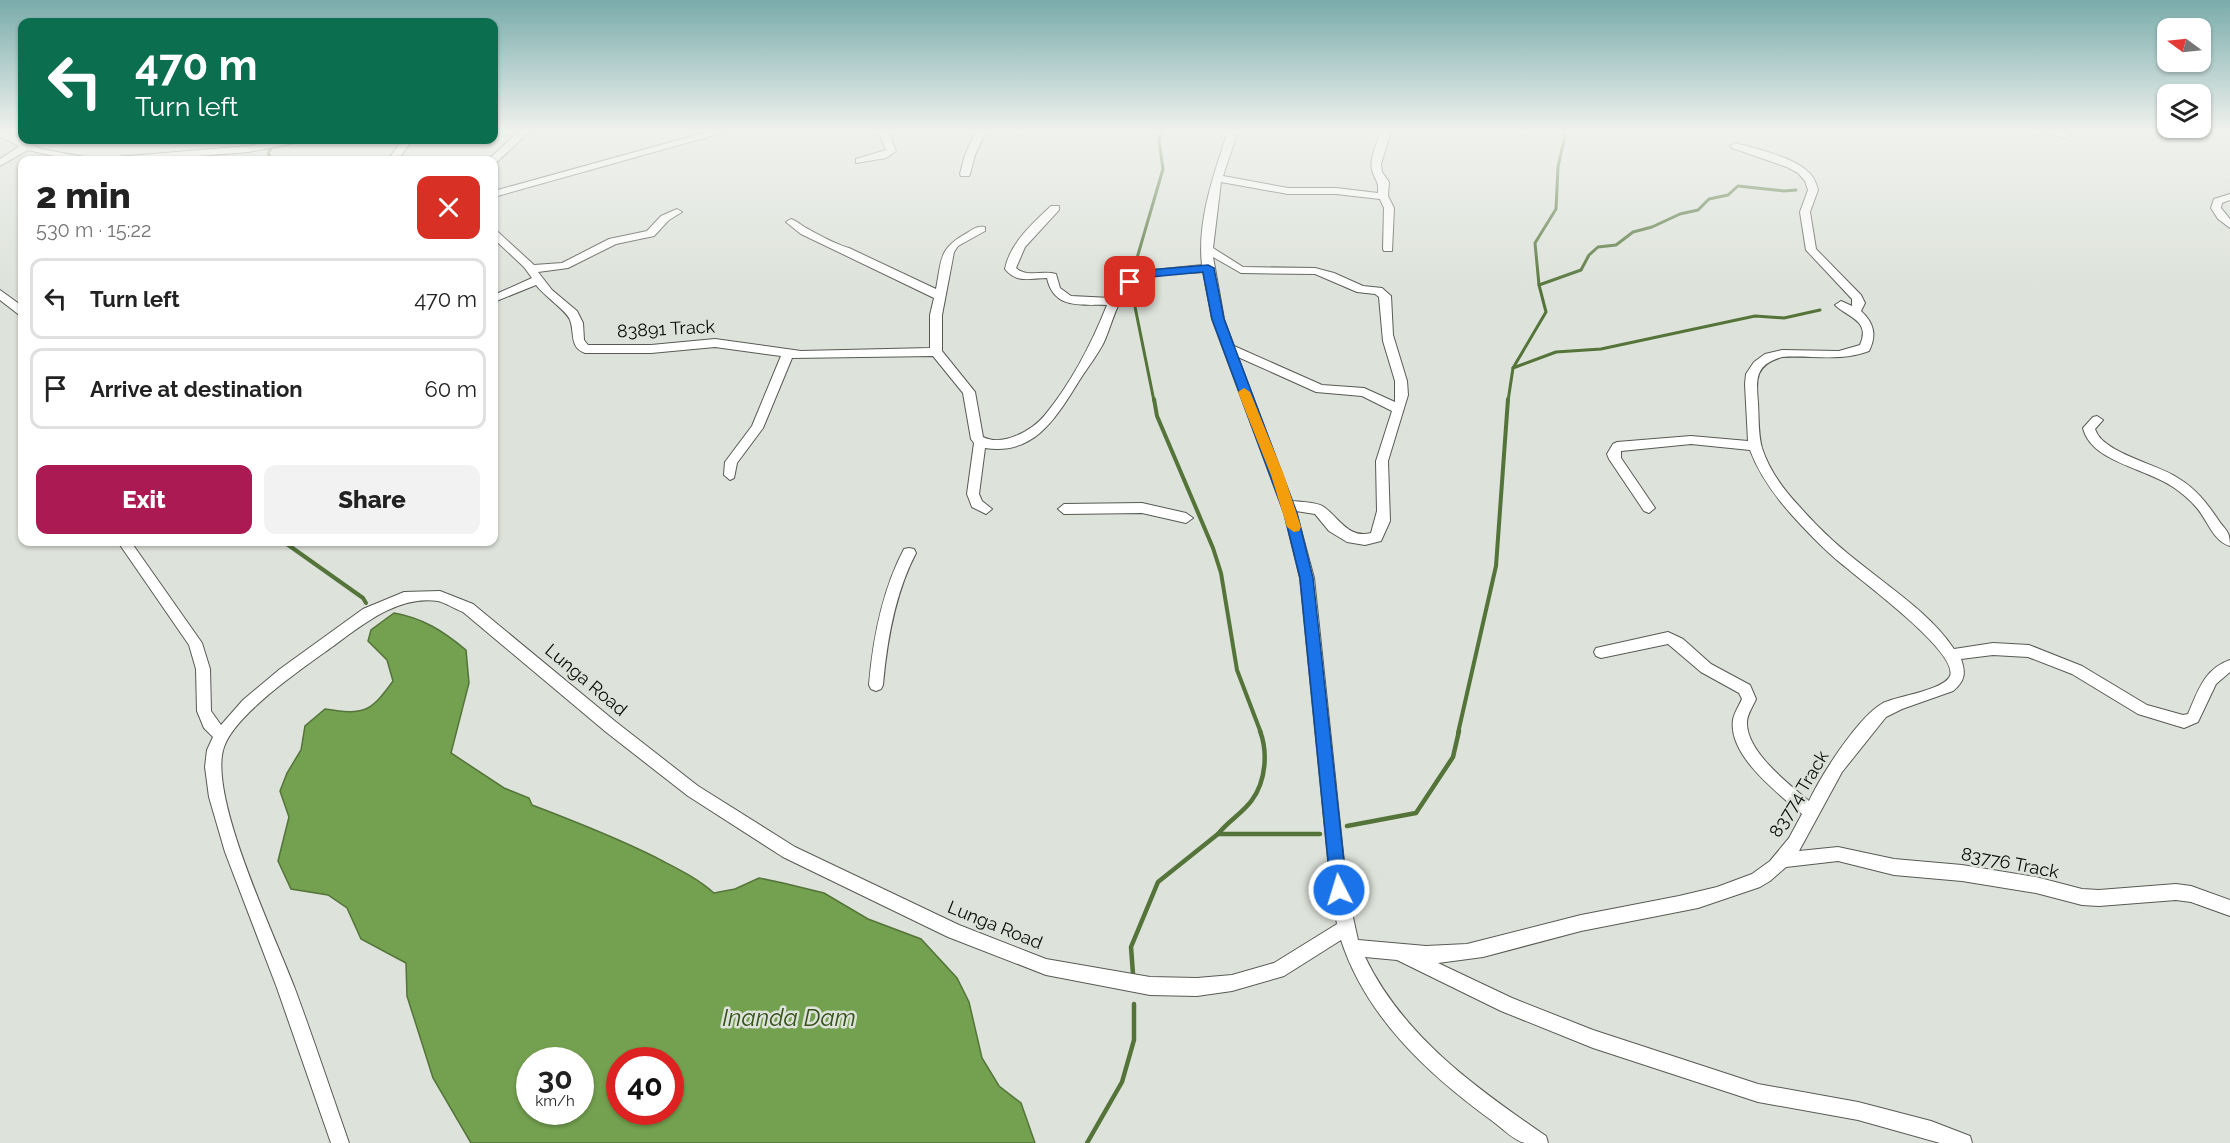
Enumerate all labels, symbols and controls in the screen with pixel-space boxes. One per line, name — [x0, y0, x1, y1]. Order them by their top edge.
north arrow — [2157, 18, 2211, 72]
map controls — [2157, 18, 2211, 138]
text: 470 m — [135, 41, 258, 90]
icon: left — [36, 42, 114, 120]
button: layers — [2157, 84, 2211, 138]
text: Turn left — [135, 91, 238, 122]
text: 2 min — [36, 174, 131, 216]
button: close — [417, 176, 480, 239]
text: 530 m · 15:22 — [36, 218, 151, 242]
pin — [1104, 256, 1155, 307]
icon: arrive — [1113, 265, 1146, 298]
icon: left — [39, 282, 72, 315]
text: Turn left — [90, 286, 180, 312]
text: 470 m — [414, 286, 477, 312]
street label: 83891 Track — [616, 315, 716, 342]
icon: arrive — [39, 372, 72, 405]
text: Arrive at destination — [90, 376, 303, 402]
text: 60 m — [424, 376, 477, 402]
button: Exit — [36, 465, 252, 534]
button: Share — [264, 465, 480, 534]
street label: Lunga Road — [541, 639, 632, 720]
street label: 83774 Track — [1765, 746, 1833, 841]
street label: 83776 Track — [1959, 843, 2061, 882]
position arrow — [1307, 858, 1371, 922]
street label: Lunga Road — [945, 896, 1046, 953]
water label: Inanda Dam — [722, 1003, 856, 1032]
speed limit sign: 40 — [606, 1047, 684, 1125]
text: 30 — [537, 1061, 573, 1096]
text: km/h — [535, 1092, 575, 1110]

